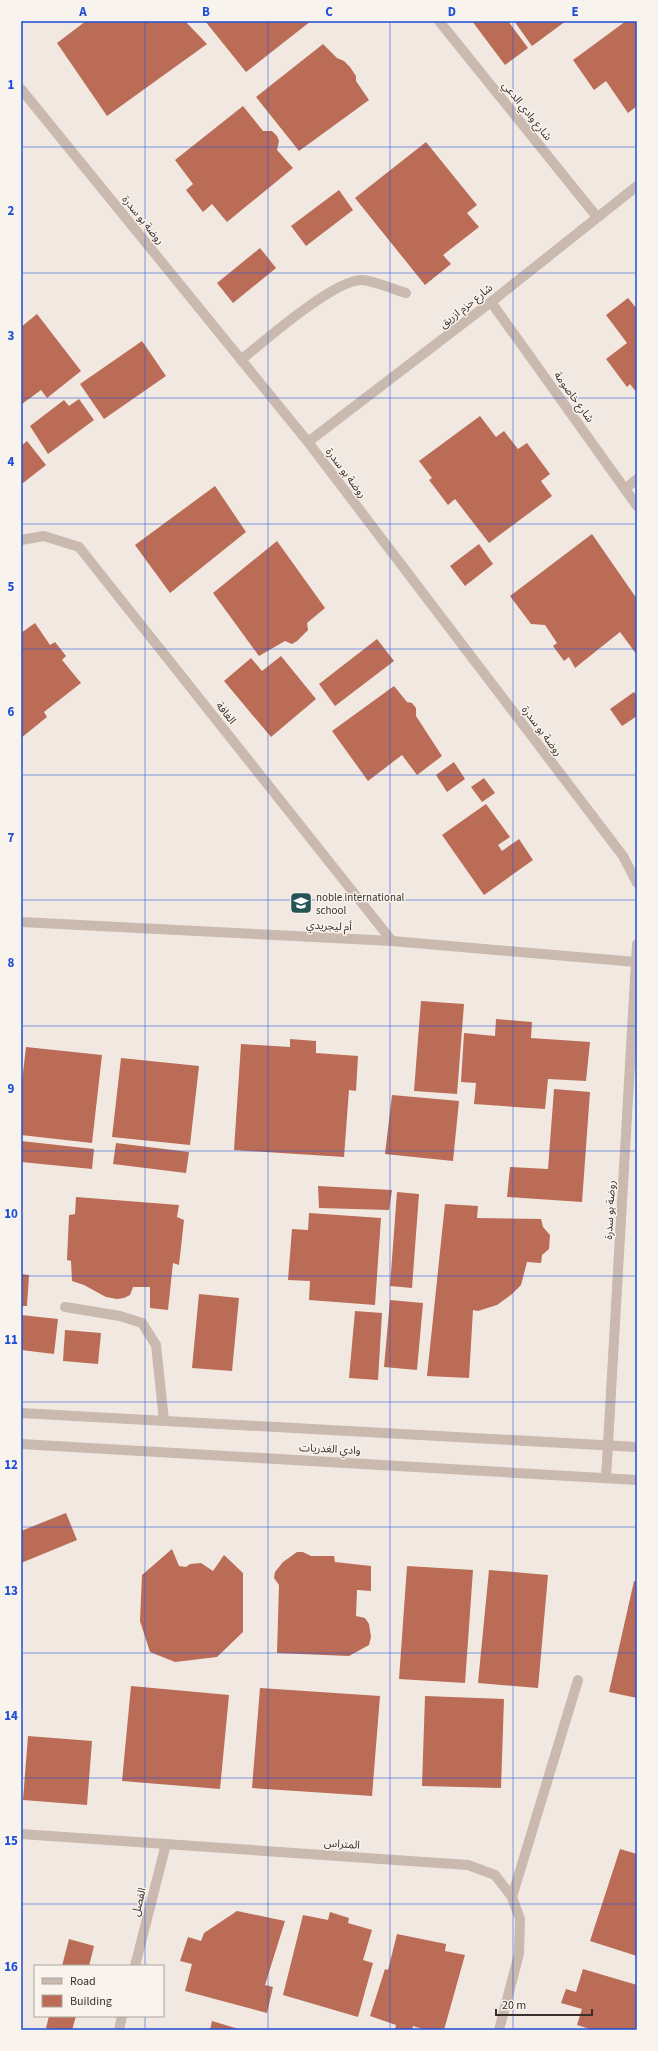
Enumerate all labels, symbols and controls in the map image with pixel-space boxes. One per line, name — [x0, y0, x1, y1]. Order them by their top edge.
text: A — [78, 3, 87, 21]
text: B — [202, 3, 210, 21]
text: C — [325, 3, 333, 21]
text: D — [448, 3, 456, 21]
text: E — [571, 3, 579, 21]
text: 1 — [8, 76, 15, 94]
street label: شارع وادي الدعي — [497, 78, 556, 145]
street label: روضة بو سدرة — [119, 192, 167, 248]
text: 2 — [8, 202, 15, 220]
street label: شارع حزم ازريق — [436, 280, 496, 332]
text: 3 — [8, 327, 15, 345]
street label: شارع خاصومة — [550, 368, 598, 426]
street label: روضة بو سدرة — [322, 445, 370, 501]
text: 4 — [8, 453, 15, 471]
text: 5 — [8, 578, 15, 596]
street label: الغافة — [212, 699, 240, 727]
text: 6 — [8, 703, 15, 721]
street label: روضة بو سدرة — [518, 703, 566, 759]
text: 7 — [8, 829, 15, 847]
school or university icon: noble international school — [288, 890, 314, 916]
place label: noble international school — [316, 890, 404, 918]
street label: أم ليجريدي — [306, 917, 352, 936]
text: 8 — [8, 954, 15, 972]
text: 9 — [8, 1080, 15, 1098]
street label: روضة بو سدرة — [601, 1180, 619, 1240]
text: 10 — [4, 1205, 18, 1223]
text: 11 — [4, 1331, 18, 1349]
street label: وادي الغدريات — [299, 1440, 361, 1460]
text: 12 — [4, 1456, 18, 1474]
text: 13 — [4, 1582, 18, 1600]
text: 14 — [4, 1707, 18, 1725]
text: 15 — [4, 1832, 18, 1850]
street label: المتراس — [324, 1835, 360, 1853]
street label: الفصل — [128, 1886, 150, 1918]
text: 16 — [4, 1958, 18, 1976]
legend — [34, 1965, 164, 2017]
text: Road — [70, 1973, 96, 1990]
scale bar — [496, 1991, 592, 2017]
text: Building — [70, 1993, 112, 2010]
text: 20 m — [502, 1997, 526, 2014]

